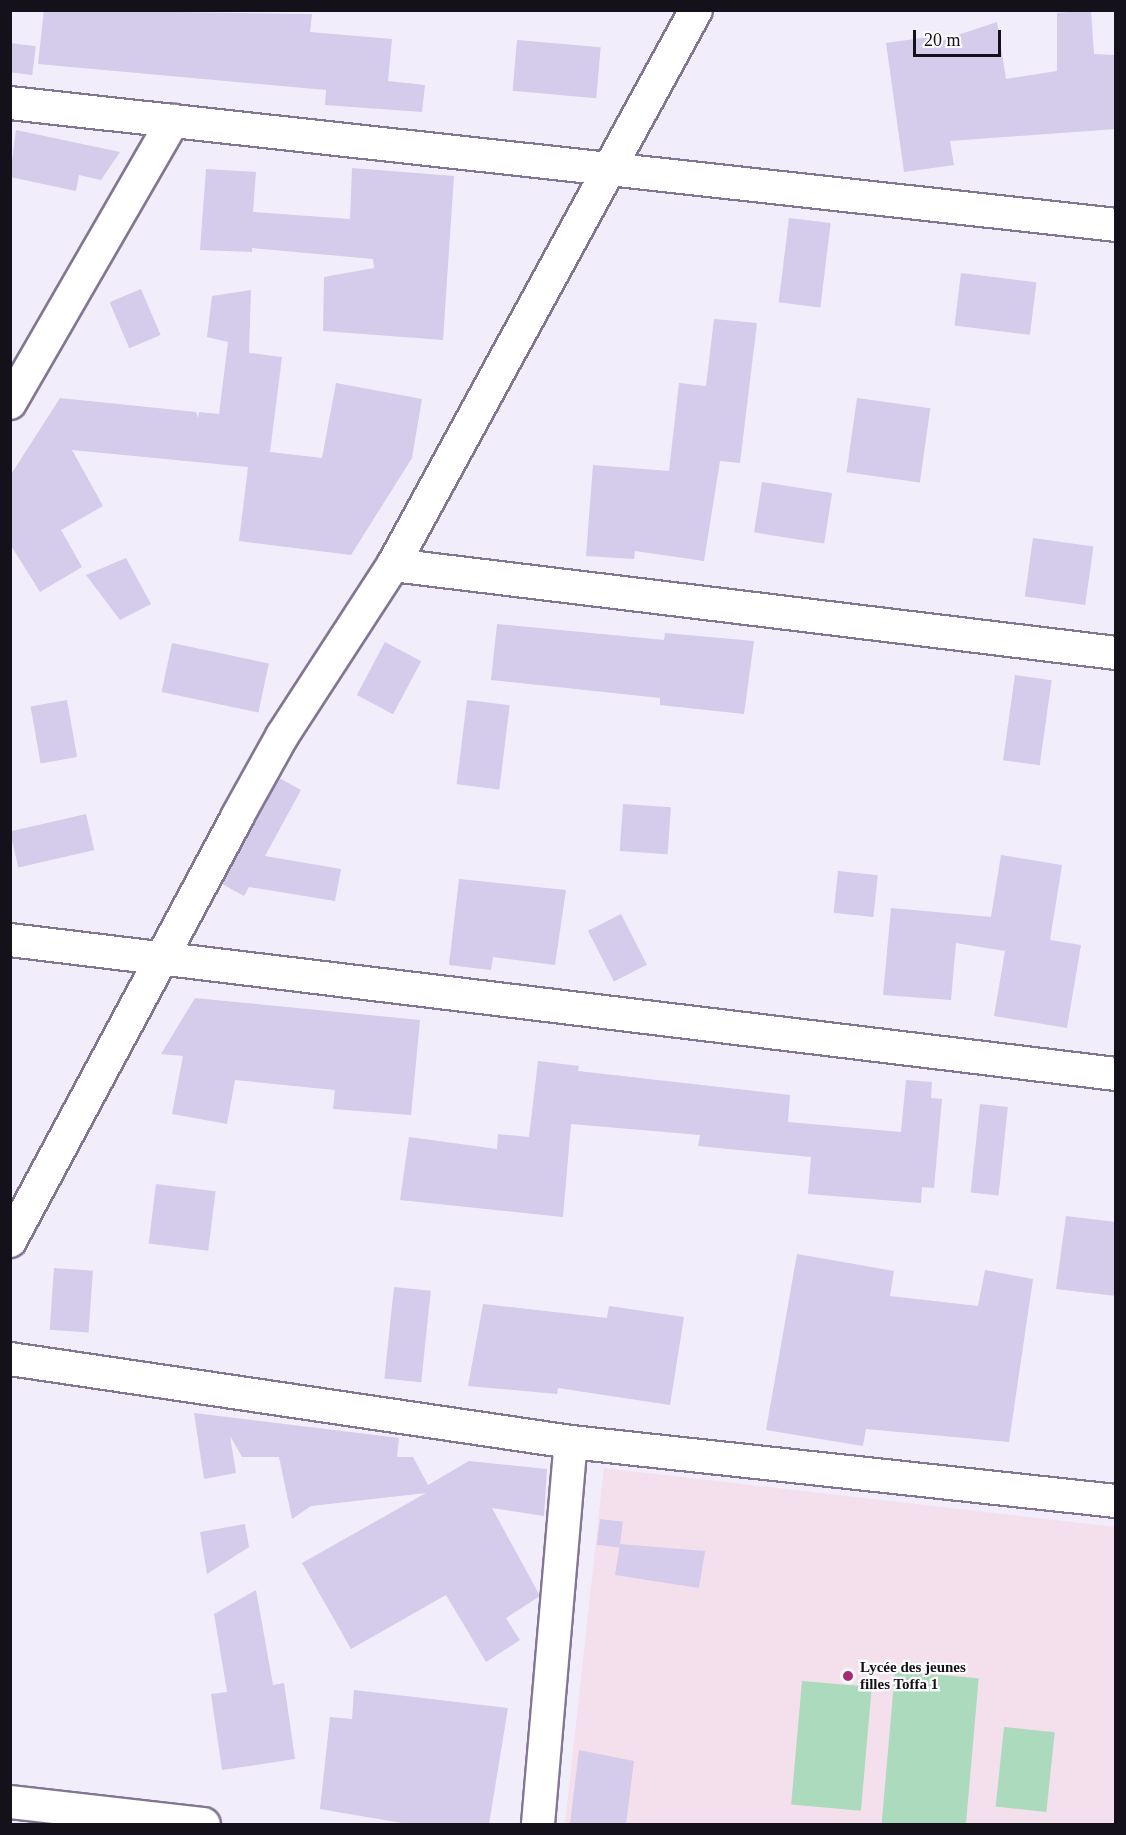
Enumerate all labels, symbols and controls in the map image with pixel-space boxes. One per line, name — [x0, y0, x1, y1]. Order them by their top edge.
scale bar — [916, 18, 1004, 56]
text: 20 m — [924, 30, 961, 50]
place label: Lycée des jeunes filles Toffa 1 — [860, 1658, 966, 1693]
marker: Lycée des jeunes filles Toffa 1 — [841, 1669, 855, 1683]

